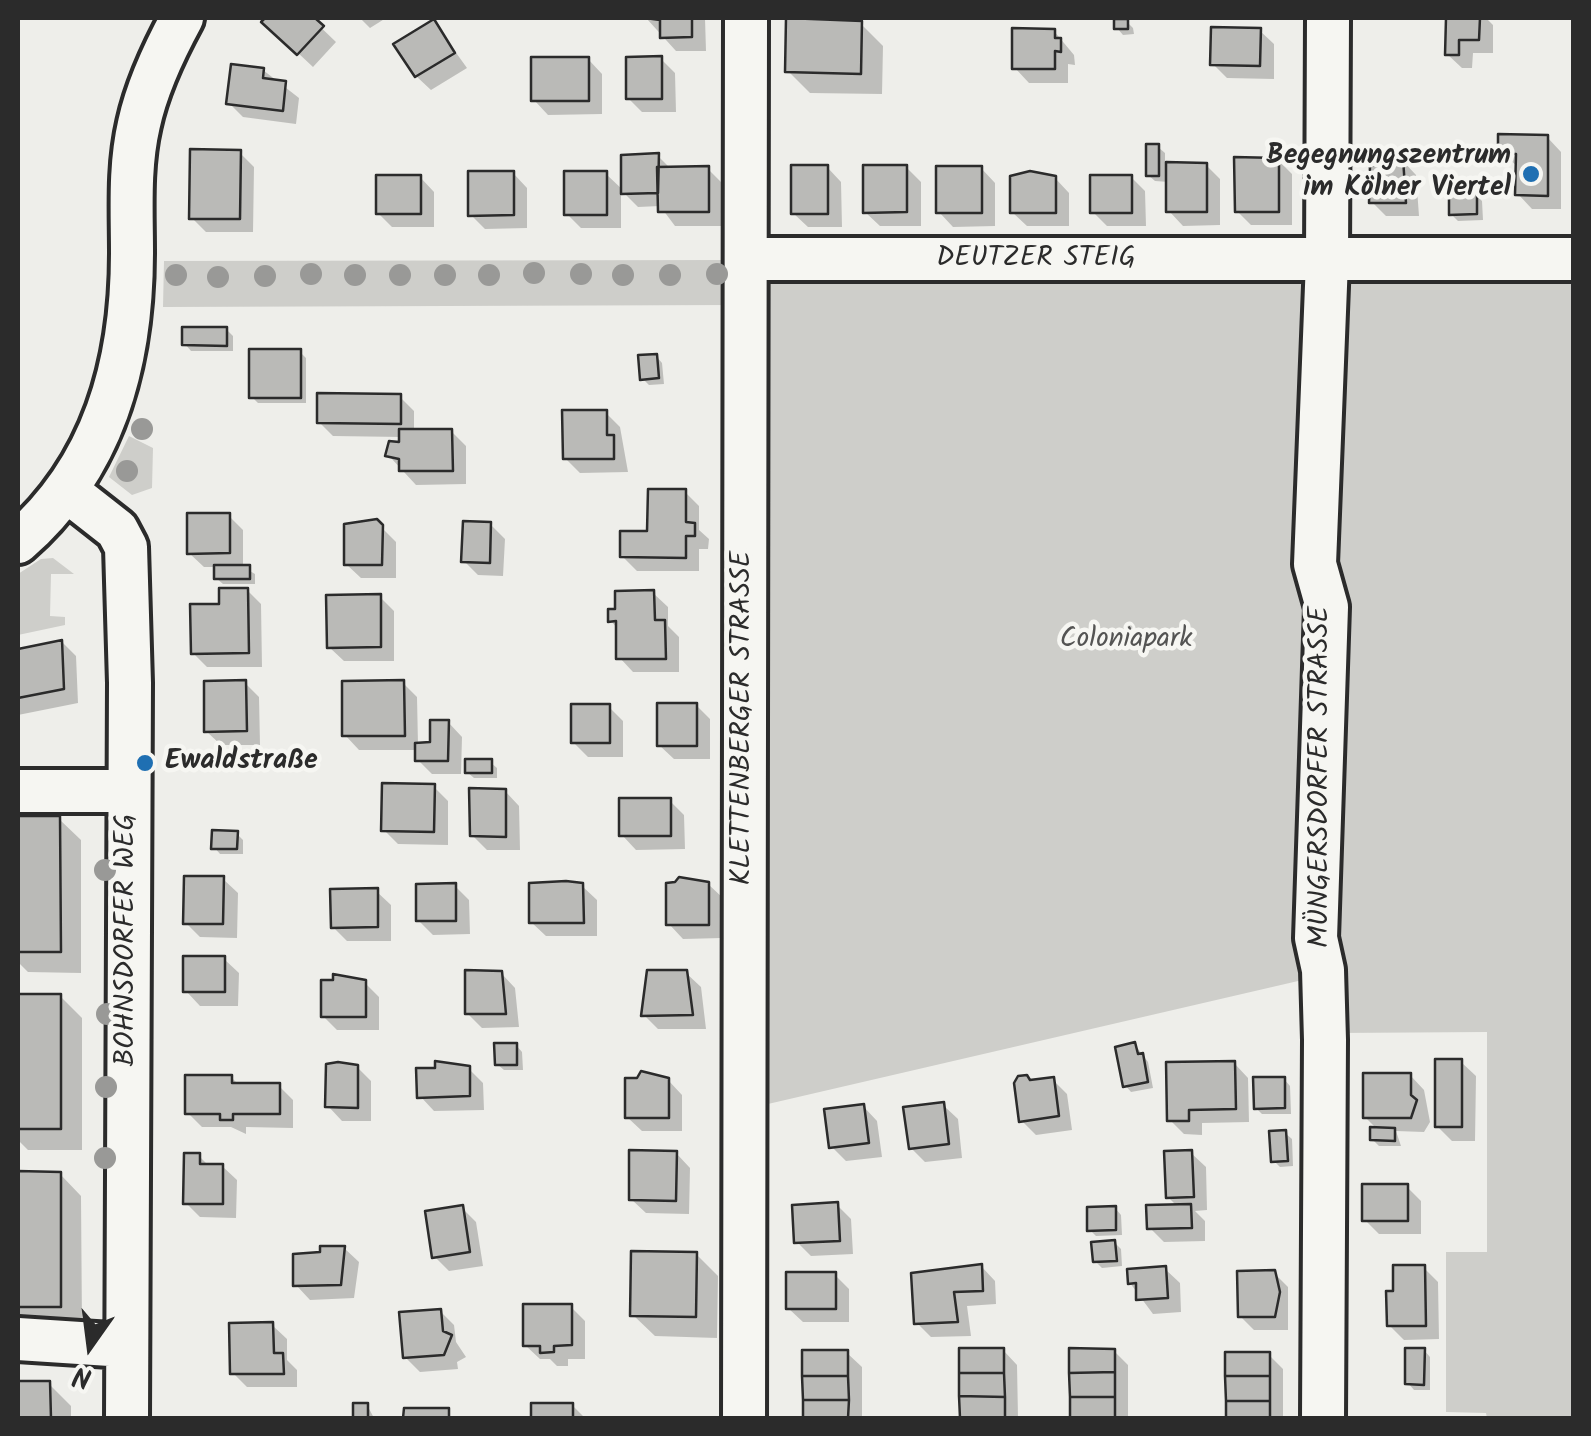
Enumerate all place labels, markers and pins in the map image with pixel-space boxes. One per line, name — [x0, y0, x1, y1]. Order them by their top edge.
place label: Begegnungszentrum im Kölner Viertel — [1266, 141, 1511, 207]
marker: Begegnungszentrum im Kölner Viertel — [1520, 163, 1542, 185]
place label: Ewaldstraße — [165, 746, 318, 780]
marker: Ewaldstraße — [134, 752, 156, 774]

